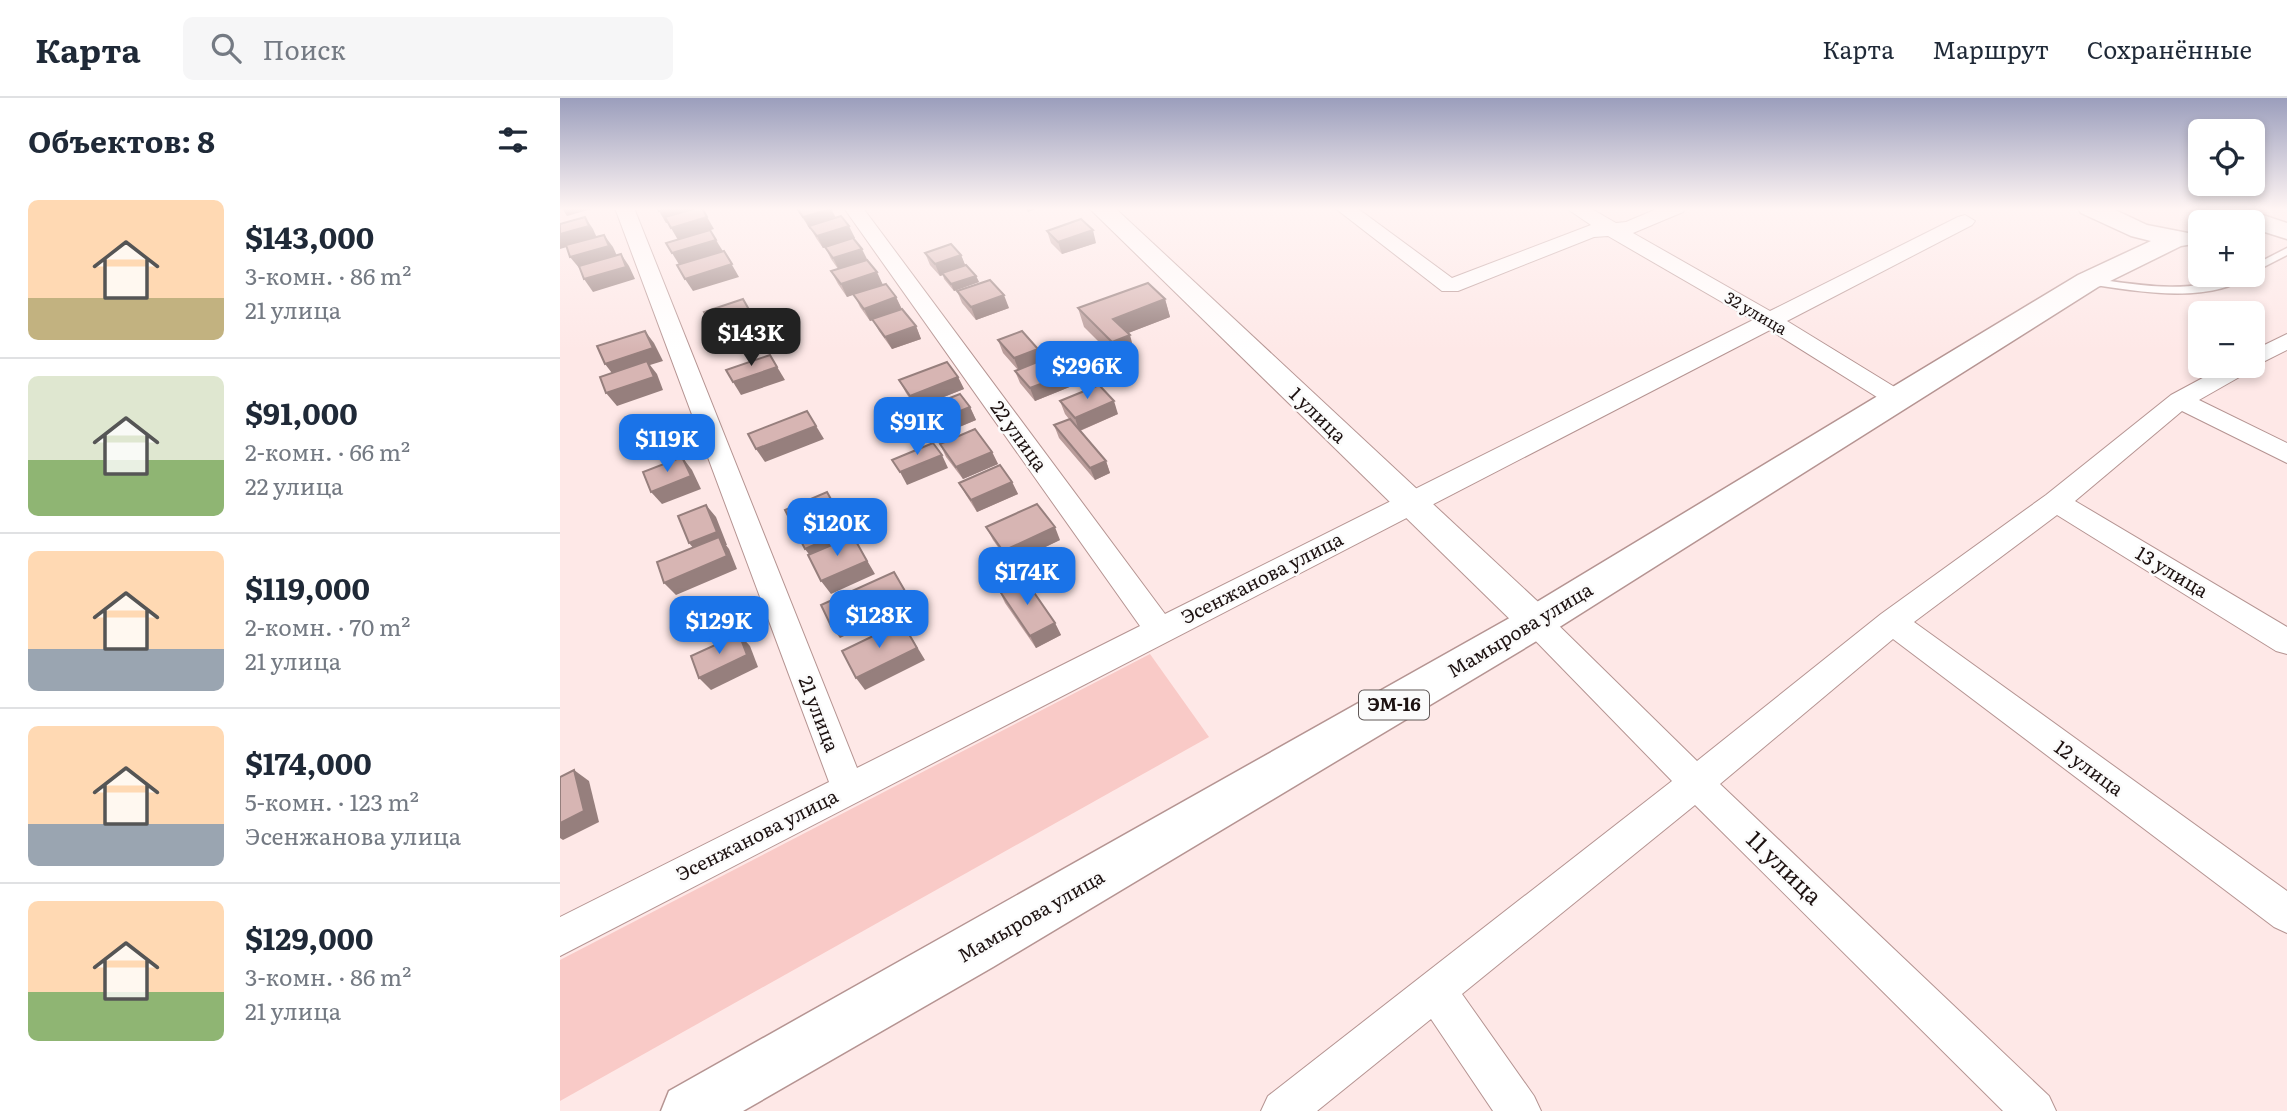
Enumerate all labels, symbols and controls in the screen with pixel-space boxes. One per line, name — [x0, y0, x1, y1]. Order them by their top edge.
search box — [183, 17, 673, 80]
text: Карта — [35, 24, 141, 73]
icon: search — [207, 29, 245, 67]
text: Поиск — [263, 29, 346, 68]
text: Карта — [1822, 31, 1894, 66]
text: Маршрут — [1932, 31, 2049, 66]
text: Сохранённые — [2087, 31, 2252, 66]
text: Объектов: 8 — [28, 118, 215, 162]
map controls — [2188, 119, 2265, 378]
button: locate — [2188, 119, 2265, 196]
icon: filters — [494, 121, 532, 159]
button: + — [2188, 210, 2265, 287]
text: $143,000 — [245, 214, 374, 258]
icon: home — [84, 228, 168, 312]
text: 3-комн. · 86 m² — [245, 258, 411, 292]
street label: 32 улица — [1721, 285, 1793, 340]
text: 21 улица — [245, 292, 341, 326]
button: − — [2188, 301, 2265, 378]
pin: $143K — [702, 308, 800, 368]
text: $143K — [717, 314, 785, 348]
pin: $296K — [1038, 342, 1136, 401]
text: $296K — [1052, 347, 1122, 381]
street label: 1 улица — [1284, 380, 1354, 449]
text: $91,000 — [245, 390, 358, 434]
street label: 22 улица — [985, 394, 1055, 477]
pin: $91K — [876, 398, 958, 457]
text: $91K — [890, 403, 944, 437]
icon: home — [84, 404, 168, 488]
pin: $119K — [618, 414, 716, 474]
text: $119K — [635, 420, 699, 454]
text: 2-комн. · 66 m² — [245, 434, 410, 468]
text: 22 улица — [245, 468, 344, 502]
pin: $120K — [788, 498, 886, 558]
text: $120K — [803, 504, 871, 538]
street label: Эсенжанова улица — [1176, 524, 1348, 630]
street label: 13 улица — [2131, 539, 2215, 604]
pin: $174K — [978, 547, 1076, 607]
text: $174K — [994, 553, 1060, 587]
text: $119,000 — [245, 565, 370, 609]
street label: Мамырова улица — [1442, 574, 1598, 684]
icon: home — [84, 579, 168, 663]
pin: $128K — [830, 590, 928, 650]
pin: $129K — [670, 596, 768, 656]
text: $128K — [845, 596, 913, 630]
text: $129K — [686, 602, 752, 636]
text: 2-комн. · 70 m² — [245, 609, 410, 643]
text: 21 улица — [245, 643, 341, 677]
street label: 21 улица — [793, 672, 848, 756]
road number: ЭМ-16 — [1359, 690, 1429, 720]
street label: 12 улица — [2049, 733, 2131, 802]
text: $174,000 — [245, 740, 372, 784]
icon: home — [84, 754, 168, 838]
street label: Эсенжанова улица — [671, 781, 843, 887]
text: 5-комн. · 123 m² — [245, 784, 419, 818]
text: Эсенжанова улица — [245, 818, 461, 852]
street label: 11 улица — [1740, 822, 1831, 912]
street label: Мамырова улица — [952, 861, 1110, 969]
text: $129,000 — [245, 915, 374, 959]
icon: home — [84, 929, 168, 1013]
text: 3-комн. · 86 m² — [245, 959, 411, 993]
text: 21 улица — [245, 993, 341, 1027]

